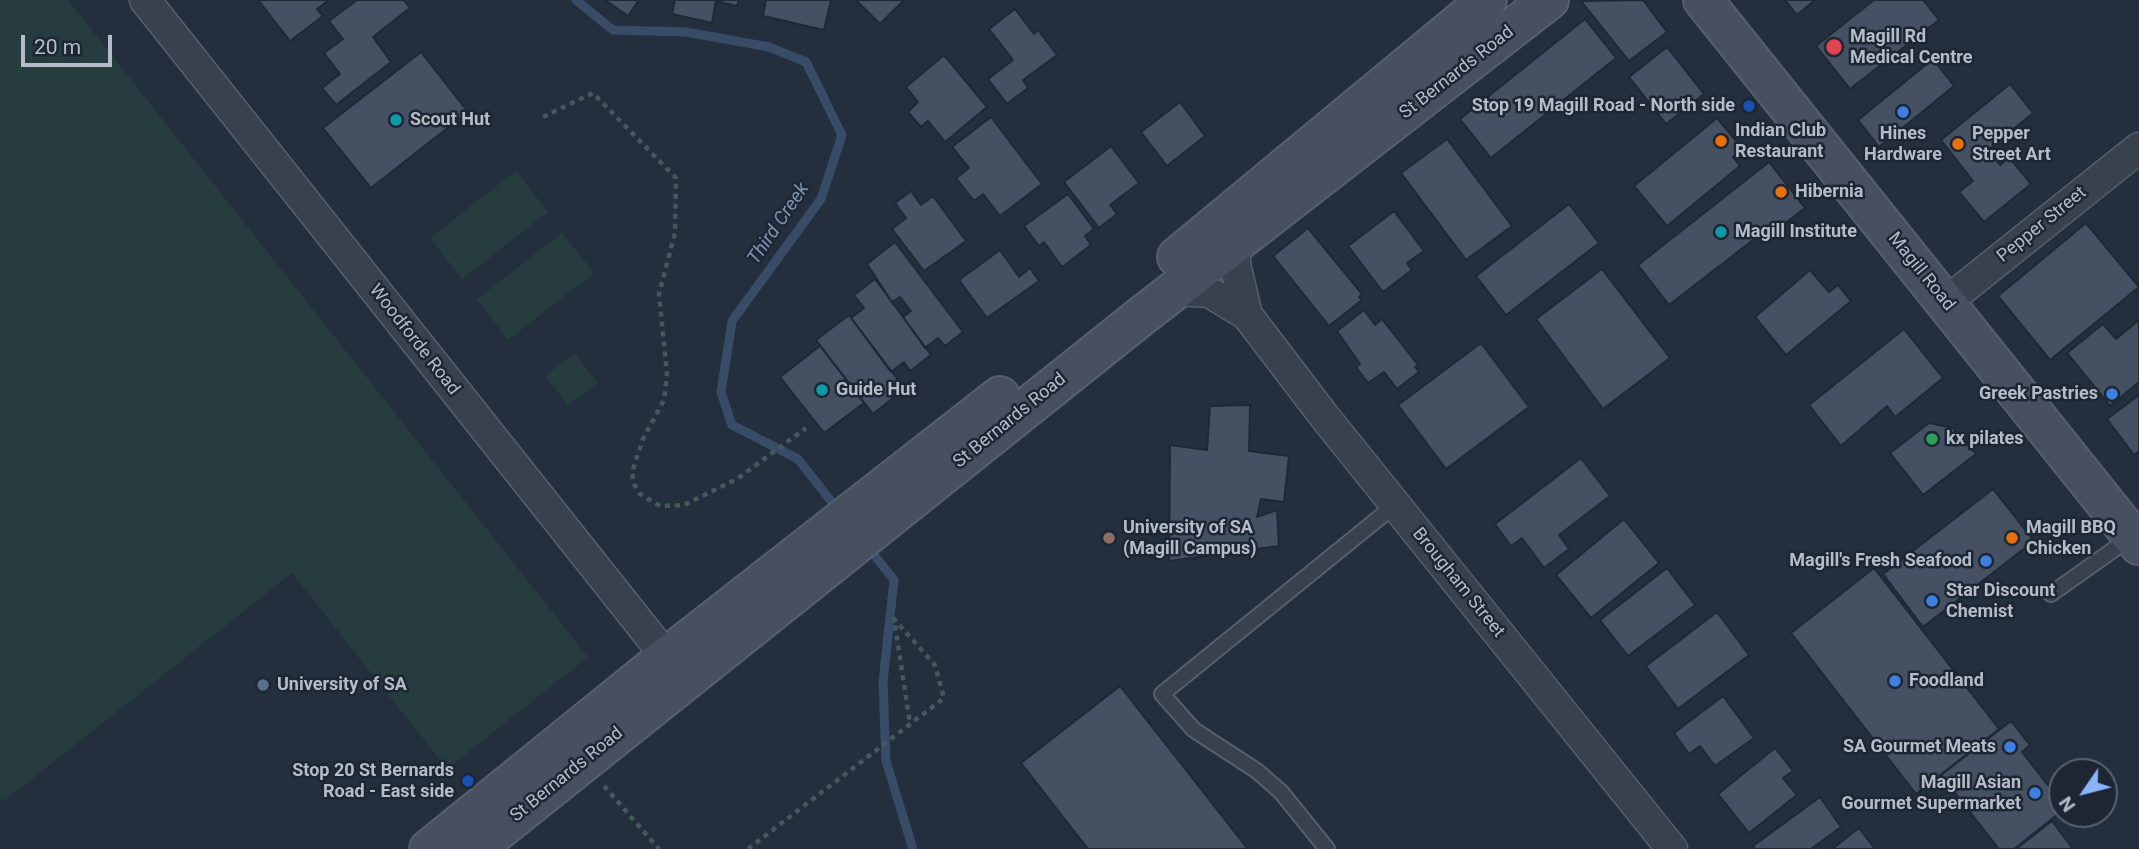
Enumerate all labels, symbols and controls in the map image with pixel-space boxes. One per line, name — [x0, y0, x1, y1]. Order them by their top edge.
scale bar — [24, 21, 116, 65]
street label: St Bernards Road — [1396, 22, 1518, 124]
place label: Magill Rd Medical Centre — [1850, 26, 1972, 68]
text: 20 m — [34, 35, 81, 59]
marker: Magill Rd Medical Centre — [1824, 37, 1844, 57]
place label: Stop 19 Magill Road - North side — [1472, 95, 1735, 117]
marker: Stop 19 Magill Road - North side — [1741, 98, 1757, 114]
marker: Hines Hardware — [1895, 104, 1911, 120]
place label: Scout Hut — [410, 109, 490, 131]
marker: Scout Hut — [388, 112, 404, 128]
place label: Indian Club Restaurant — [1735, 120, 1826, 162]
place label: Hines Hardware — [1864, 123, 1942, 166]
place label: Pepper Street Art — [1972, 123, 2051, 166]
marker: Indian Club Restaurant — [1713, 133, 1729, 149]
marker: Pepper Street Art — [1950, 136, 1966, 152]
water label: Third Creek — [743, 179, 815, 269]
place label: Hibernia — [1795, 181, 1863, 203]
street label: Pepper Street — [1993, 182, 2091, 268]
marker: Hibernia — [1773, 184, 1789, 200]
place label: Magill Institute — [1735, 221, 1857, 243]
marker: Magill Institute — [1713, 224, 1729, 240]
street label: Magill Road — [1883, 228, 1959, 316]
street label: Woodforde Road — [364, 280, 464, 400]
street label: St Bernards Road — [949, 369, 1071, 473]
place label: Guide Hut — [836, 379, 916, 401]
marker: Guide Hut — [814, 382, 830, 398]
place label: Greek Pastries — [1979, 383, 2098, 405]
marker: Greek Pastries — [2104, 386, 2120, 402]
place label: kx pilates — [1946, 428, 2024, 450]
marker: kx pilates — [1924, 431, 1940, 447]
place label: University of SA (Magill Campus) — [1123, 517, 1257, 560]
place label: Magill BBQ Chicken — [2026, 517, 2116, 560]
street label: Brougham Street — [1407, 524, 1509, 642]
marker: University of SA (Magill Campus) — [1101, 530, 1117, 546]
marker: Magill BBQ Chicken — [2004, 530, 2020, 546]
place label: Magill's Fresh Seafood — [1789, 550, 1972, 572]
marker: Magill's Fresh Seafood — [1978, 553, 1994, 569]
place label: Star Discount Chemist — [1946, 580, 2055, 622]
marker: Star Discount Chemist — [1924, 593, 1940, 609]
place label: Foodland — [1909, 670, 1984, 692]
marker: Foodland — [1887, 673, 1903, 689]
place label: University of SA — [277, 674, 407, 696]
marker: University of SA — [255, 677, 271, 693]
street label: St Bernards Road — [506, 723, 628, 827]
place label: SA Gourmet Meats — [1843, 736, 1996, 758]
marker: SA Gourmet Meats — [2002, 739, 2018, 755]
north arrow — [2048, 758, 2118, 828]
place label: Stop 20 St Bernards Road - East side — [292, 760, 454, 802]
place label: Magill Asian Gourmet Supermarket — [1841, 772, 2021, 814]
marker: Stop 20 St Bernards Road - East side — [460, 773, 476, 789]
marker: Magill Asian Gourmet Supermarket — [2027, 785, 2043, 801]
text: N — [2054, 792, 2080, 816]

